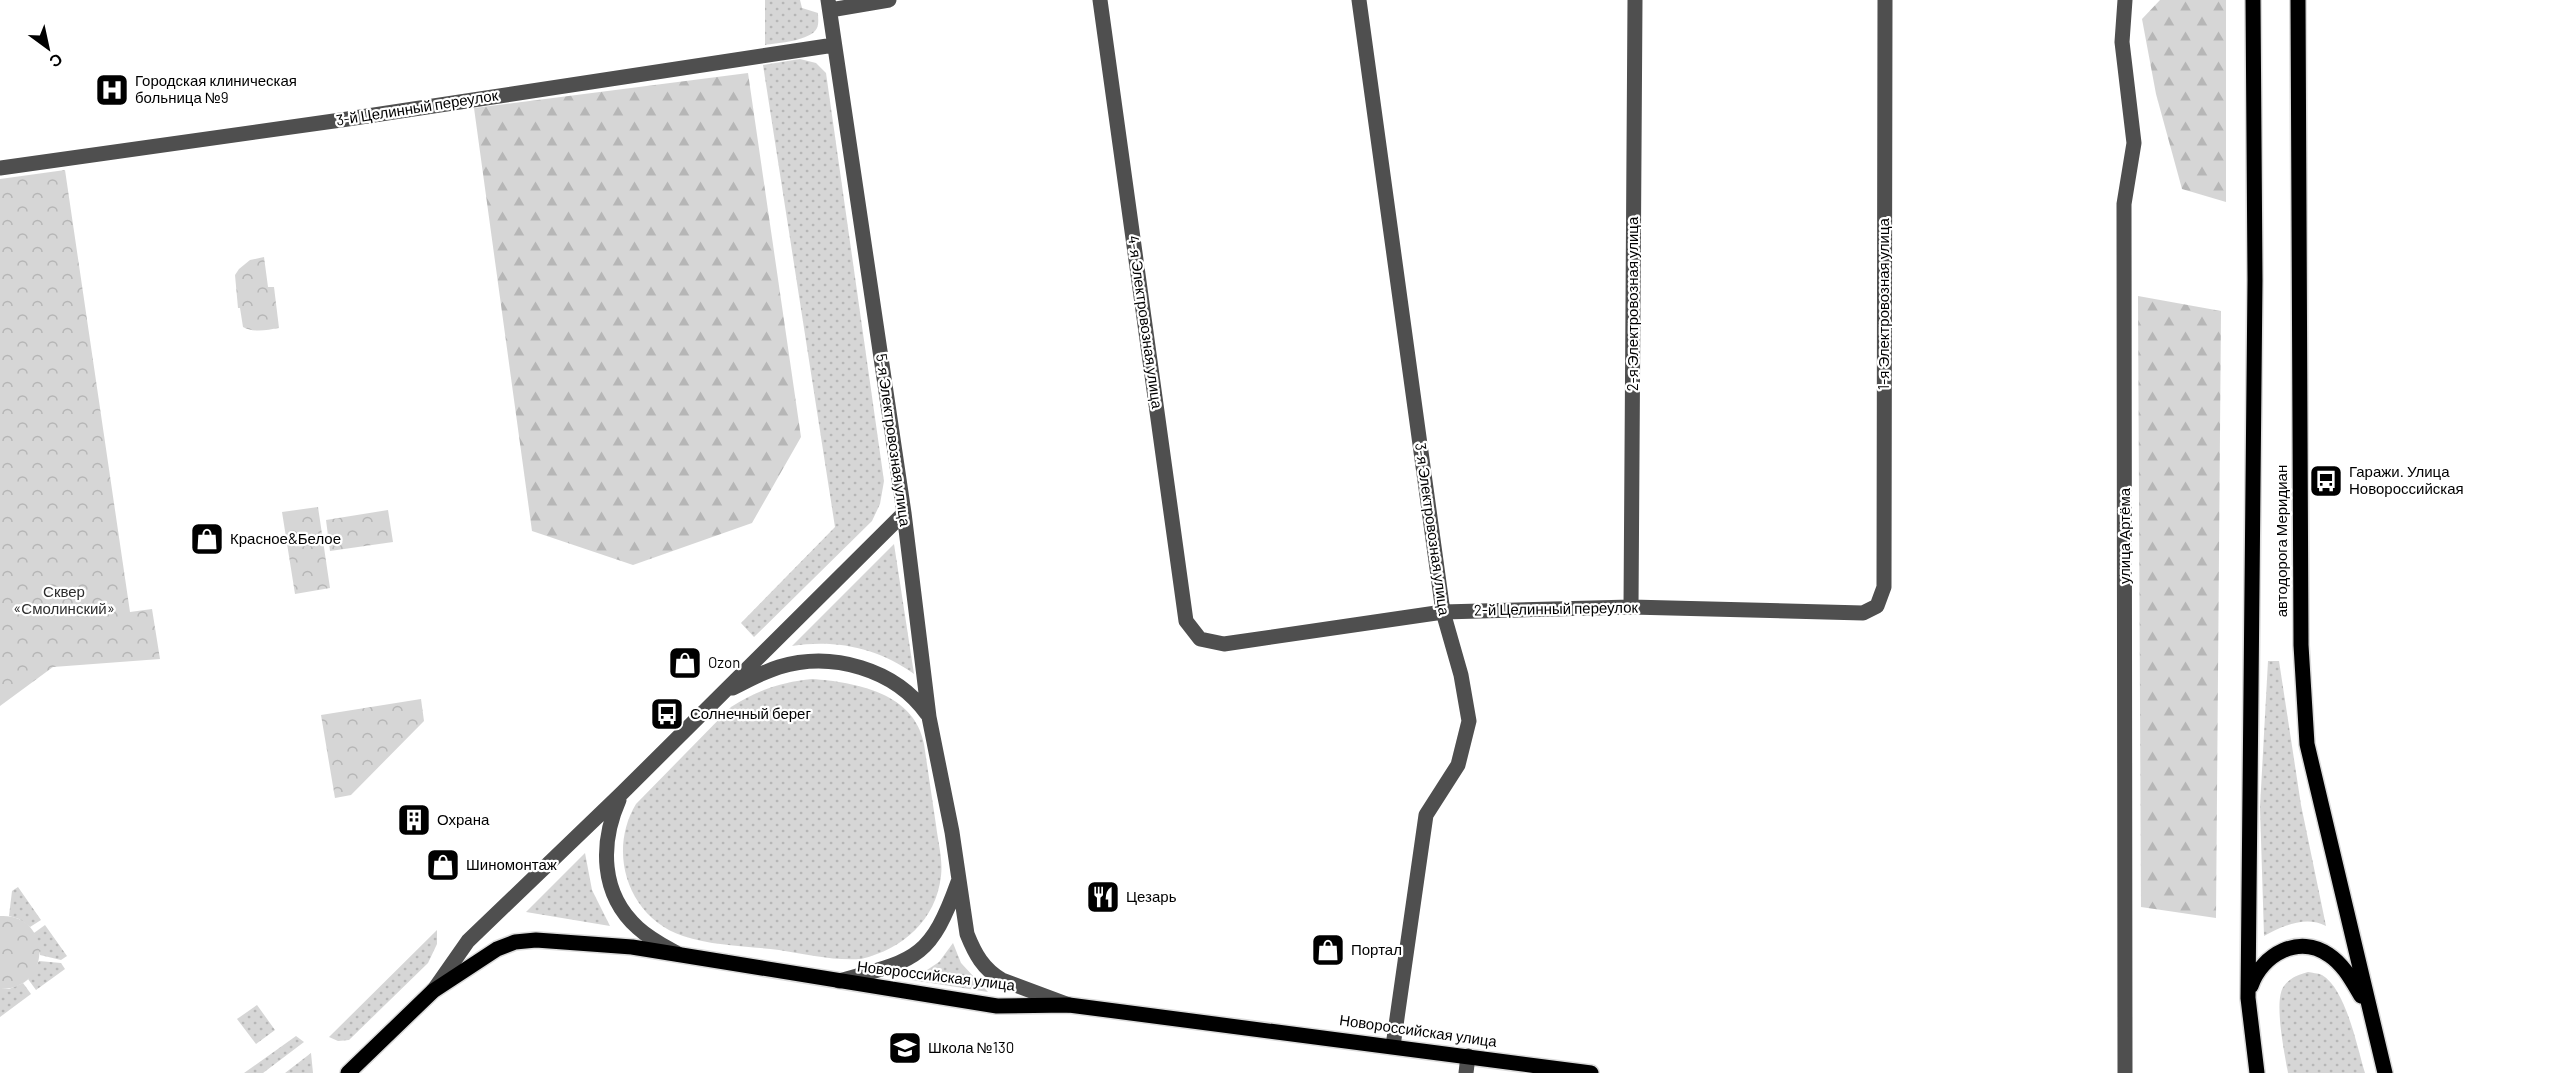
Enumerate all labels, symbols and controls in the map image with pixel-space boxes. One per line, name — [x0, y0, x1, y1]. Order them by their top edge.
north arrow — [18, 18, 78, 78]
text: С — [46, 50, 66, 72]
place label: Городская клиническая больница №9 — [135, 71, 297, 106]
hospital icon: Городская клиническая больница №9 — [94, 72, 130, 108]
street label: 3-й Целинный переулок — [335, 85, 500, 129]
street label: 2-я Электровозная улица — [1623, 216, 1641, 391]
street label: 1-я Электровозная улица — [1874, 217, 1892, 390]
street label: 4-я Электровозная улица — [1125, 234, 1167, 410]
street label: 5-я Электровозная улица — [873, 352, 915, 528]
street label: 3-я Электровозная улица — [1412, 441, 1454, 617]
place label: Гаражи. Улица Новороссийская — [2349, 462, 2464, 497]
bus stop icon: Гаражи. Улица Новороссийская — [2308, 463, 2344, 499]
street label: автодорога Меридиан — [2272, 465, 2290, 617]
street label: улица Артёма — [2115, 487, 2133, 584]
shop icon: Красное&Белое — [189, 521, 225, 557]
place label: Красное&Белое — [230, 529, 341, 547]
park label: Сквер «Смолинский» — [13, 582, 115, 617]
street label: 2-й Целинный переулок — [1474, 598, 1639, 618]
shop icon: Ozon — [667, 645, 703, 681]
place label: Ozon — [708, 653, 740, 671]
bus stop icon: Солнечный берег — [649, 696, 685, 732]
place label: Солнечный берег — [690, 704, 811, 722]
building icon: Охрана — [396, 802, 432, 838]
place label: Охрана — [437, 810, 490, 828]
shop icon: Шиномонтаж — [425, 847, 461, 883]
place label: Шиномонтаж — [466, 855, 557, 873]
restaurant icon: Цезарь — [1085, 879, 1121, 915]
place label: Цезарь — [1126, 887, 1177, 905]
shop icon: Портал — [1310, 932, 1346, 968]
place label: Портал — [1351, 940, 1402, 958]
street label: Новороссийская улица — [856, 956, 1017, 994]
street label: Новороссийская улица — [1338, 1010, 1499, 1050]
school or university icon: Школа №130 — [887, 1030, 923, 1066]
place label: Школа №130 — [928, 1038, 1014, 1056]

